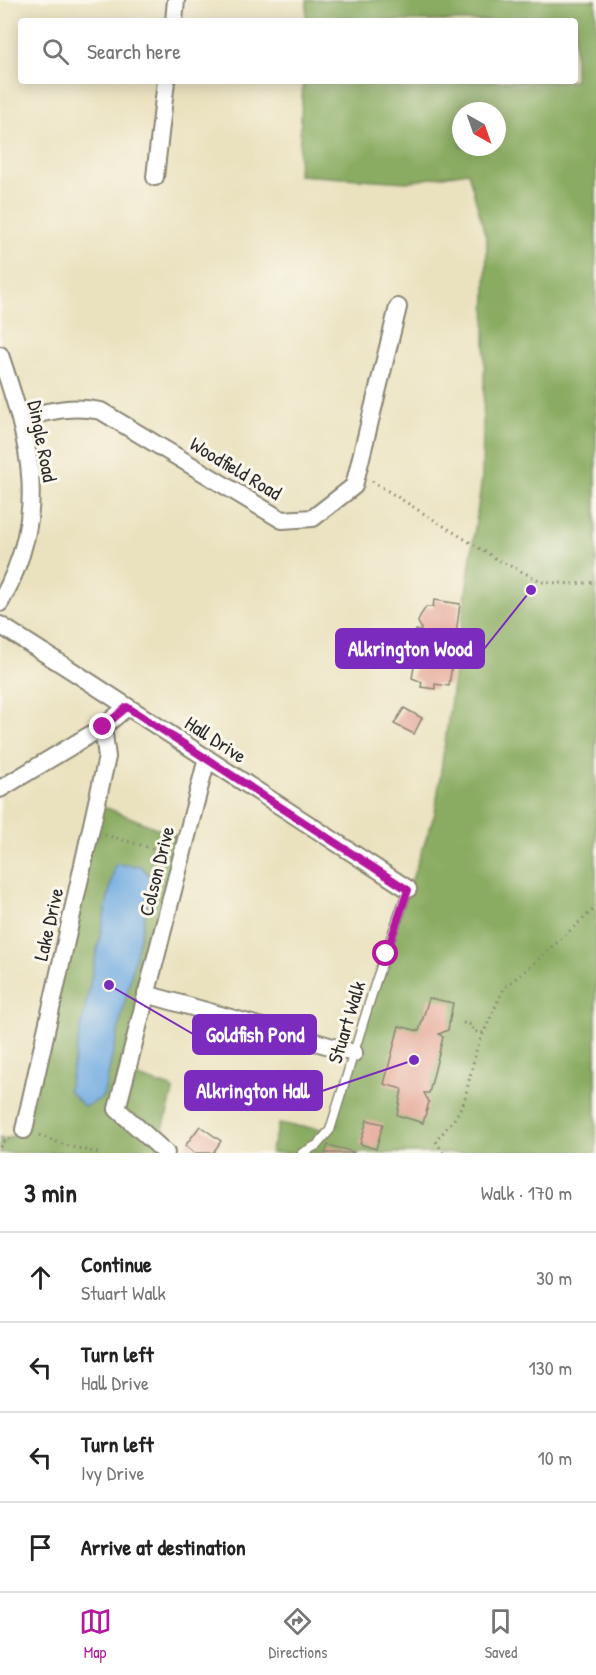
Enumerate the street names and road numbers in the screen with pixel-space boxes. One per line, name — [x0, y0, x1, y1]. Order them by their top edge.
street label: Dingle Road — [22, 398, 64, 484]
street label: Woodfield Road — [185, 430, 287, 506]
street label: Hall Drive — [180, 709, 252, 769]
street label: Colson Drive — [132, 823, 180, 919]
street label: Lake Drive — [27, 885, 69, 963]
street label: Stuart Walk — [321, 977, 371, 1067]

